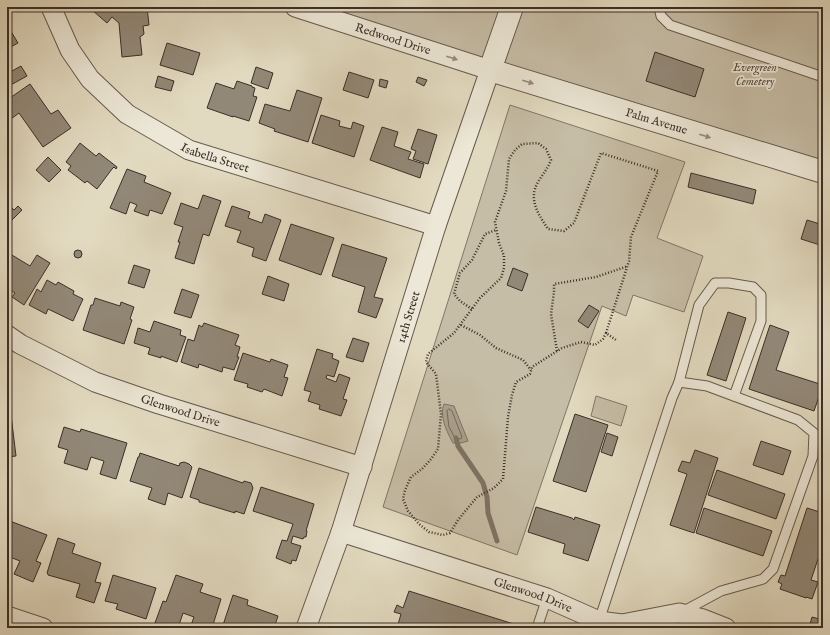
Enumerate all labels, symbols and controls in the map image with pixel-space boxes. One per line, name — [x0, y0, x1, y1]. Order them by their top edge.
street label: Redwood Drive — [353, 20, 433, 59]
one-way arrow — [447, 55, 459, 61]
park label: Evergreen Cemetery — [732, 60, 777, 89]
one-way arrow — [522, 79, 534, 85]
street label: Palm Avenue — [624, 105, 690, 138]
one-way arrow — [700, 133, 712, 139]
street label: Isabella Street — [178, 140, 251, 176]
street label: 14th Street — [394, 289, 423, 345]
street label: Glenwood Drive — [139, 391, 222, 431]
street label: Glenwood Drive — [492, 574, 575, 616]

